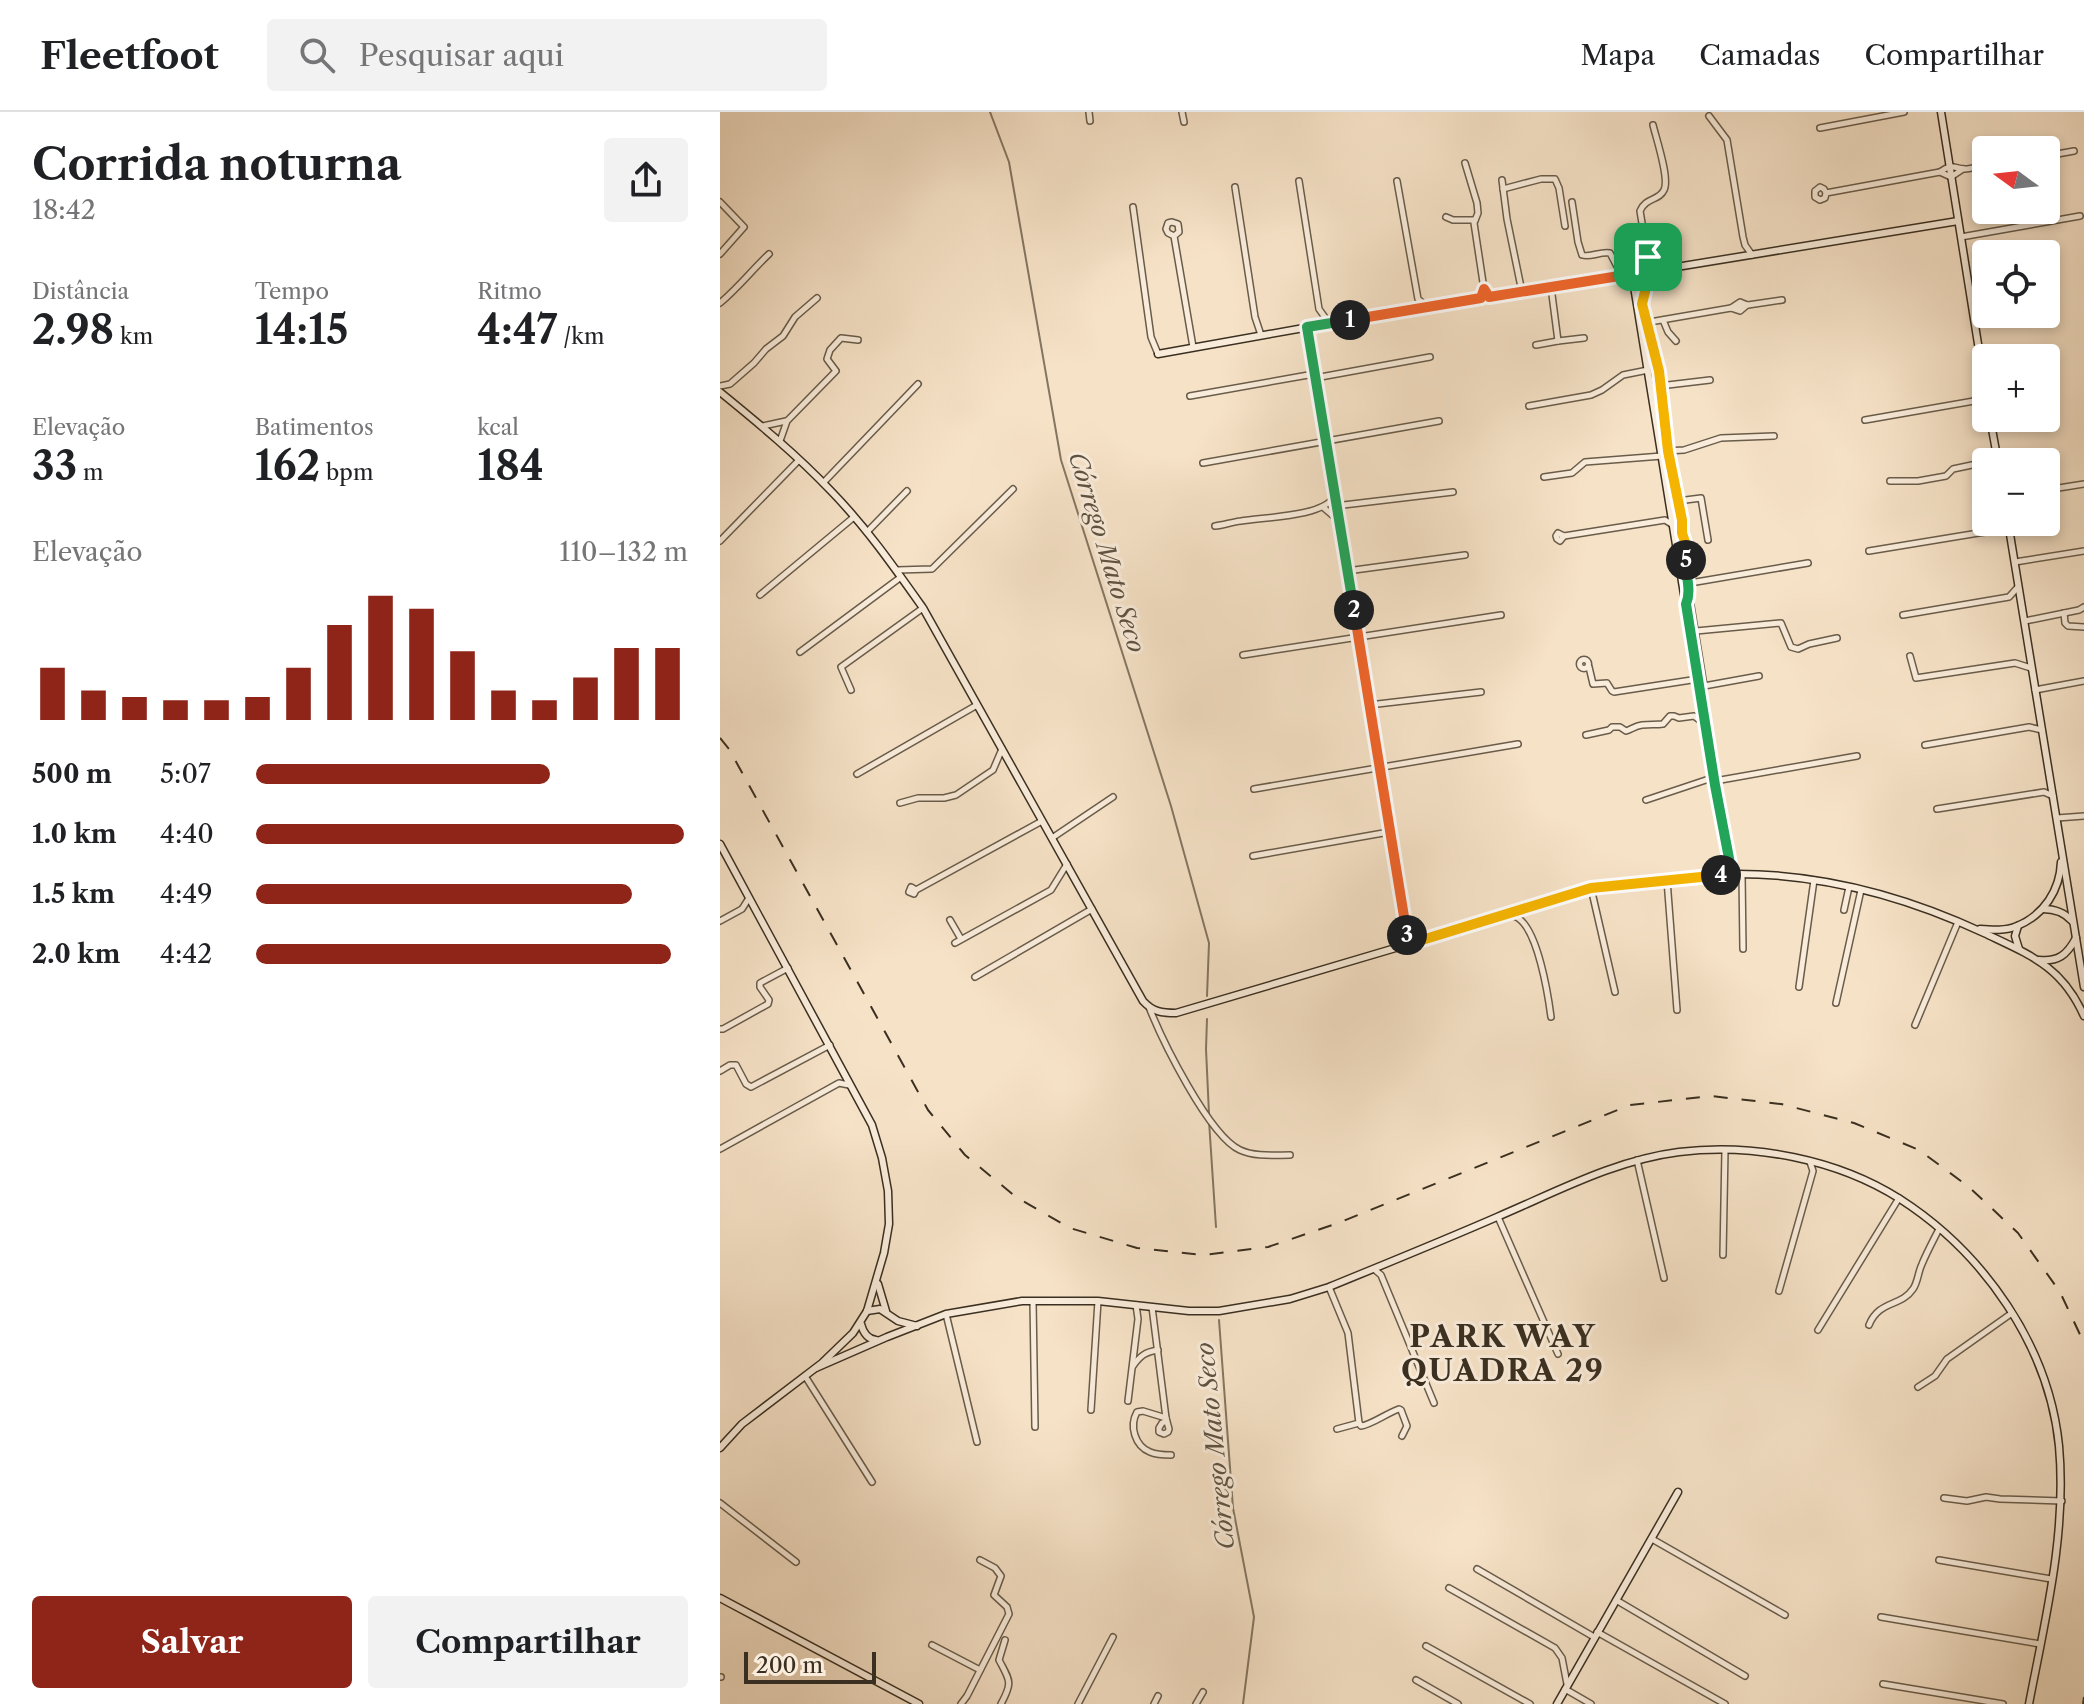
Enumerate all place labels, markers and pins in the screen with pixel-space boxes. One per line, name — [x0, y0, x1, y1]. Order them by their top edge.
pin — [1614, 223, 1682, 291]
pin: 1 — [1330, 300, 1370, 340]
pin: 5 — [1666, 540, 1706, 580]
pin: 2 — [1334, 590, 1374, 630]
pin: 4 — [1701, 855, 1741, 895]
pin: 3 — [1387, 915, 1427, 955]

